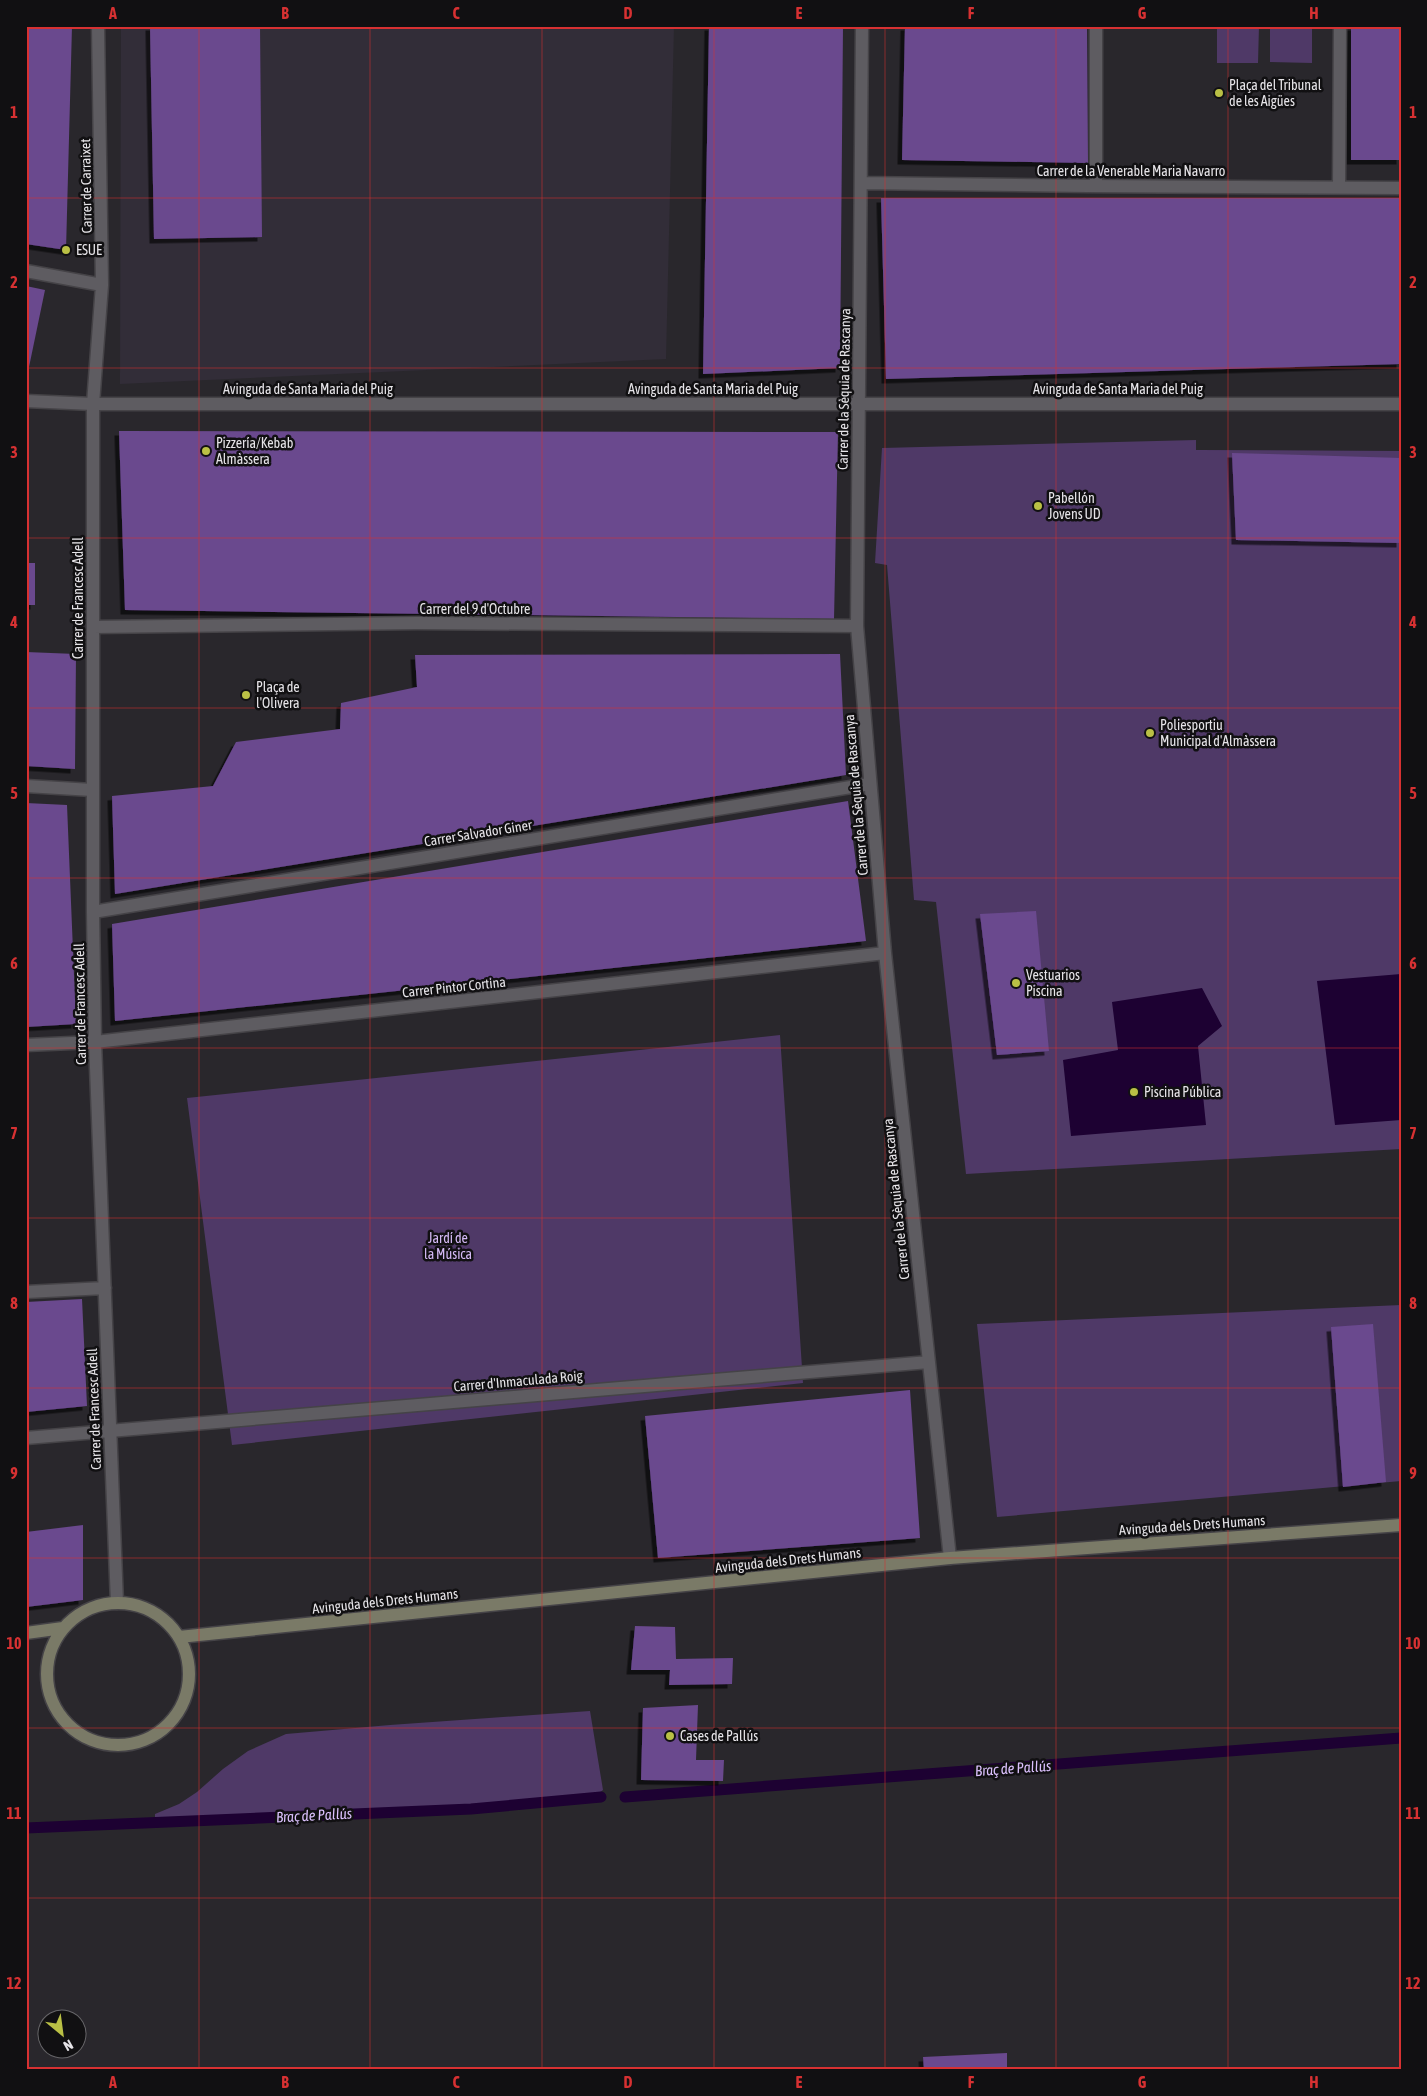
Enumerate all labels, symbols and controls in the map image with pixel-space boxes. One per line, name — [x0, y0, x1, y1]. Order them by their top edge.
text: A — [108, 4, 117, 22]
text: B — [281, 4, 289, 22]
text: C — [452, 4, 460, 22]
text: D — [624, 4, 633, 22]
text: E — [796, 4, 803, 22]
text: F — [968, 4, 975, 22]
text: G — [1138, 4, 1147, 22]
text: H — [1309, 4, 1319, 22]
place label: Plaça del Tribunal de les Aigües — [1229, 77, 1322, 109]
marker: Plaça del Tribunal de les Aigües — [1213, 87, 1225, 99]
text: 1 — [10, 103, 18, 121]
text: 1 — [1409, 103, 1417, 121]
street label: Carrer de Carraixet — [77, 138, 95, 234]
street label: Carrer de la Venerable Maria Navarro — [1037, 163, 1225, 179]
place label: ESUE — [76, 242, 102, 258]
marker: ESUE — [60, 244, 72, 256]
text: 2 — [10, 273, 18, 291]
text: 2 — [1409, 273, 1417, 291]
street label: Carrer de la Sèquia de Rascanya — [835, 308, 853, 470]
street label: Avinguda de Santa Maria del Puig — [223, 381, 393, 397]
street label: Avinguda de Santa Maria del Puig — [628, 381, 798, 397]
street label: Avinguda de Santa Maria del Puig — [1033, 381, 1203, 397]
place label: Pizzería/Kebab Almàssera — [216, 435, 294, 467]
text: 3 — [10, 443, 18, 461]
text: 3 — [1409, 443, 1417, 461]
marker: Pizzería/Kebab Almàssera — [200, 445, 212, 457]
place label: Pabellón Jovens UD — [1048, 490, 1101, 522]
marker: Pabellón Jovens UD — [1032, 500, 1044, 512]
street label: Carrer de Francesc Adell — [70, 537, 86, 659]
street label: Carrer del 9 d'Octubre — [420, 601, 530, 617]
text: 4 — [9, 613, 18, 631]
text: 4 — [1408, 613, 1417, 631]
place label: Plaça de l'Olivera — [256, 679, 300, 711]
marker: Plaça de l'Olivera — [240, 689, 252, 701]
street label: Carrer de la Sèquia de Rascanya — [841, 714, 871, 876]
place label: Poliesportiu Municipal d'Almàssera — [1160, 717, 1276, 749]
marker: Poliesportiu Municipal d'Almàssera — [1144, 727, 1156, 739]
text: 5 — [10, 784, 18, 802]
text: 5 — [1409, 784, 1417, 802]
street label: Carrer Salvador Giner — [423, 816, 534, 849]
street label: Carrer de Francesc Adell — [71, 943, 89, 1065]
text: 6 — [10, 954, 18, 972]
text: 6 — [1409, 954, 1417, 972]
place label: Vestuarios Piscina — [1026, 967, 1080, 999]
street label: Carrer Pintor Cortina — [401, 974, 507, 1000]
marker: Vestuarios Piscina — [1010, 977, 1022, 989]
place label: Piscina Pública — [1144, 1084, 1221, 1100]
marker: Piscina Pública — [1128, 1086, 1140, 1098]
street label: Carrer de la Sèquia de Rascanya — [880, 1118, 912, 1280]
text: 7 — [10, 1124, 18, 1142]
text: 7 — [1409, 1124, 1417, 1142]
park label: Jardí de la Música — [424, 1230, 472, 1262]
text: 8 — [10, 1294, 18, 1312]
text: 8 — [1409, 1294, 1417, 1312]
street label: Carrer de Francesc Adell — [84, 1348, 104, 1470]
street label: Carrer d'Inmaculada Roig — [453, 1367, 583, 1395]
text: 9 — [10, 1464, 18, 1482]
text: 9 — [1409, 1464, 1417, 1482]
street label: Avinguda dels Drets Humans — [1118, 1512, 1266, 1538]
street label: Avinguda dels Drets Humans — [714, 1544, 862, 1576]
street label: Avinguda dels Drets Humans — [311, 1585, 459, 1617]
text: 10 — [6, 1634, 22, 1652]
text: 10 — [1405, 1634, 1421, 1652]
place label: Cases de Pallús — [680, 1728, 758, 1744]
marker: Cases de Pallús — [664, 1730, 676, 1742]
water label: Braç de Pallús — [974, 1757, 1052, 1779]
text: 11 — [6, 1804, 22, 1822]
text: 11 — [1405, 1804, 1421, 1822]
water label: Braç de Pallús — [275, 1805, 353, 1825]
text: 12 — [6, 1974, 22, 1992]
text: 12 — [1405, 1974, 1421, 1992]
north arrow — [38, 2008, 88, 2058]
text: N — [61, 2036, 76, 2054]
text: A — [108, 2073, 117, 2091]
text: B — [281, 2073, 289, 2091]
text: C — [452, 2073, 460, 2091]
text: D — [624, 2073, 633, 2091]
text: E — [796, 2073, 803, 2091]
text: F — [968, 2073, 975, 2091]
text: G — [1138, 2073, 1147, 2091]
text: H — [1309, 2073, 1319, 2091]

